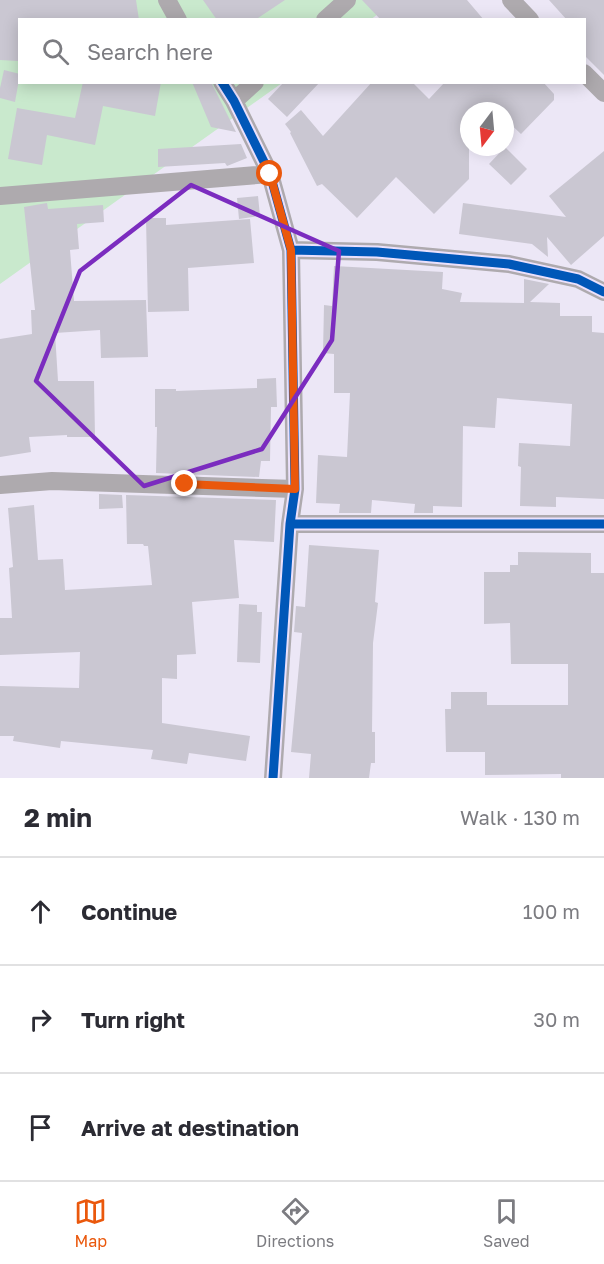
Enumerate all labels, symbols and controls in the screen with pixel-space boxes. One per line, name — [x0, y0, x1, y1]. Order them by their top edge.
search box — [18, 18, 586, 84]
icon: search — [39, 35, 72, 68]
text: Search here — [87, 38, 213, 65]
north arrow — [460, 102, 514, 156]
route start — [256, 160, 282, 186]
route end — [171, 470, 197, 496]
text: 2 min — [24, 802, 92, 833]
text: Walk · 130 m — [460, 805, 580, 829]
icon: ahead — [24, 895, 57, 928]
text: Continue — [81, 898, 177, 925]
text: 100 m — [523, 899, 580, 923]
icon: right — [24, 1003, 57, 1036]
text: Turn right — [81, 1006, 185, 1033]
text: 30 m — [533, 1007, 580, 1031]
icon: arrive — [24, 1111, 57, 1144]
text: Arrive at destination — [81, 1114, 299, 1141]
tab: Map — [74, 1195, 107, 1251]
tab: Directions — [256, 1195, 334, 1251]
tab: Saved — [483, 1195, 530, 1251]

